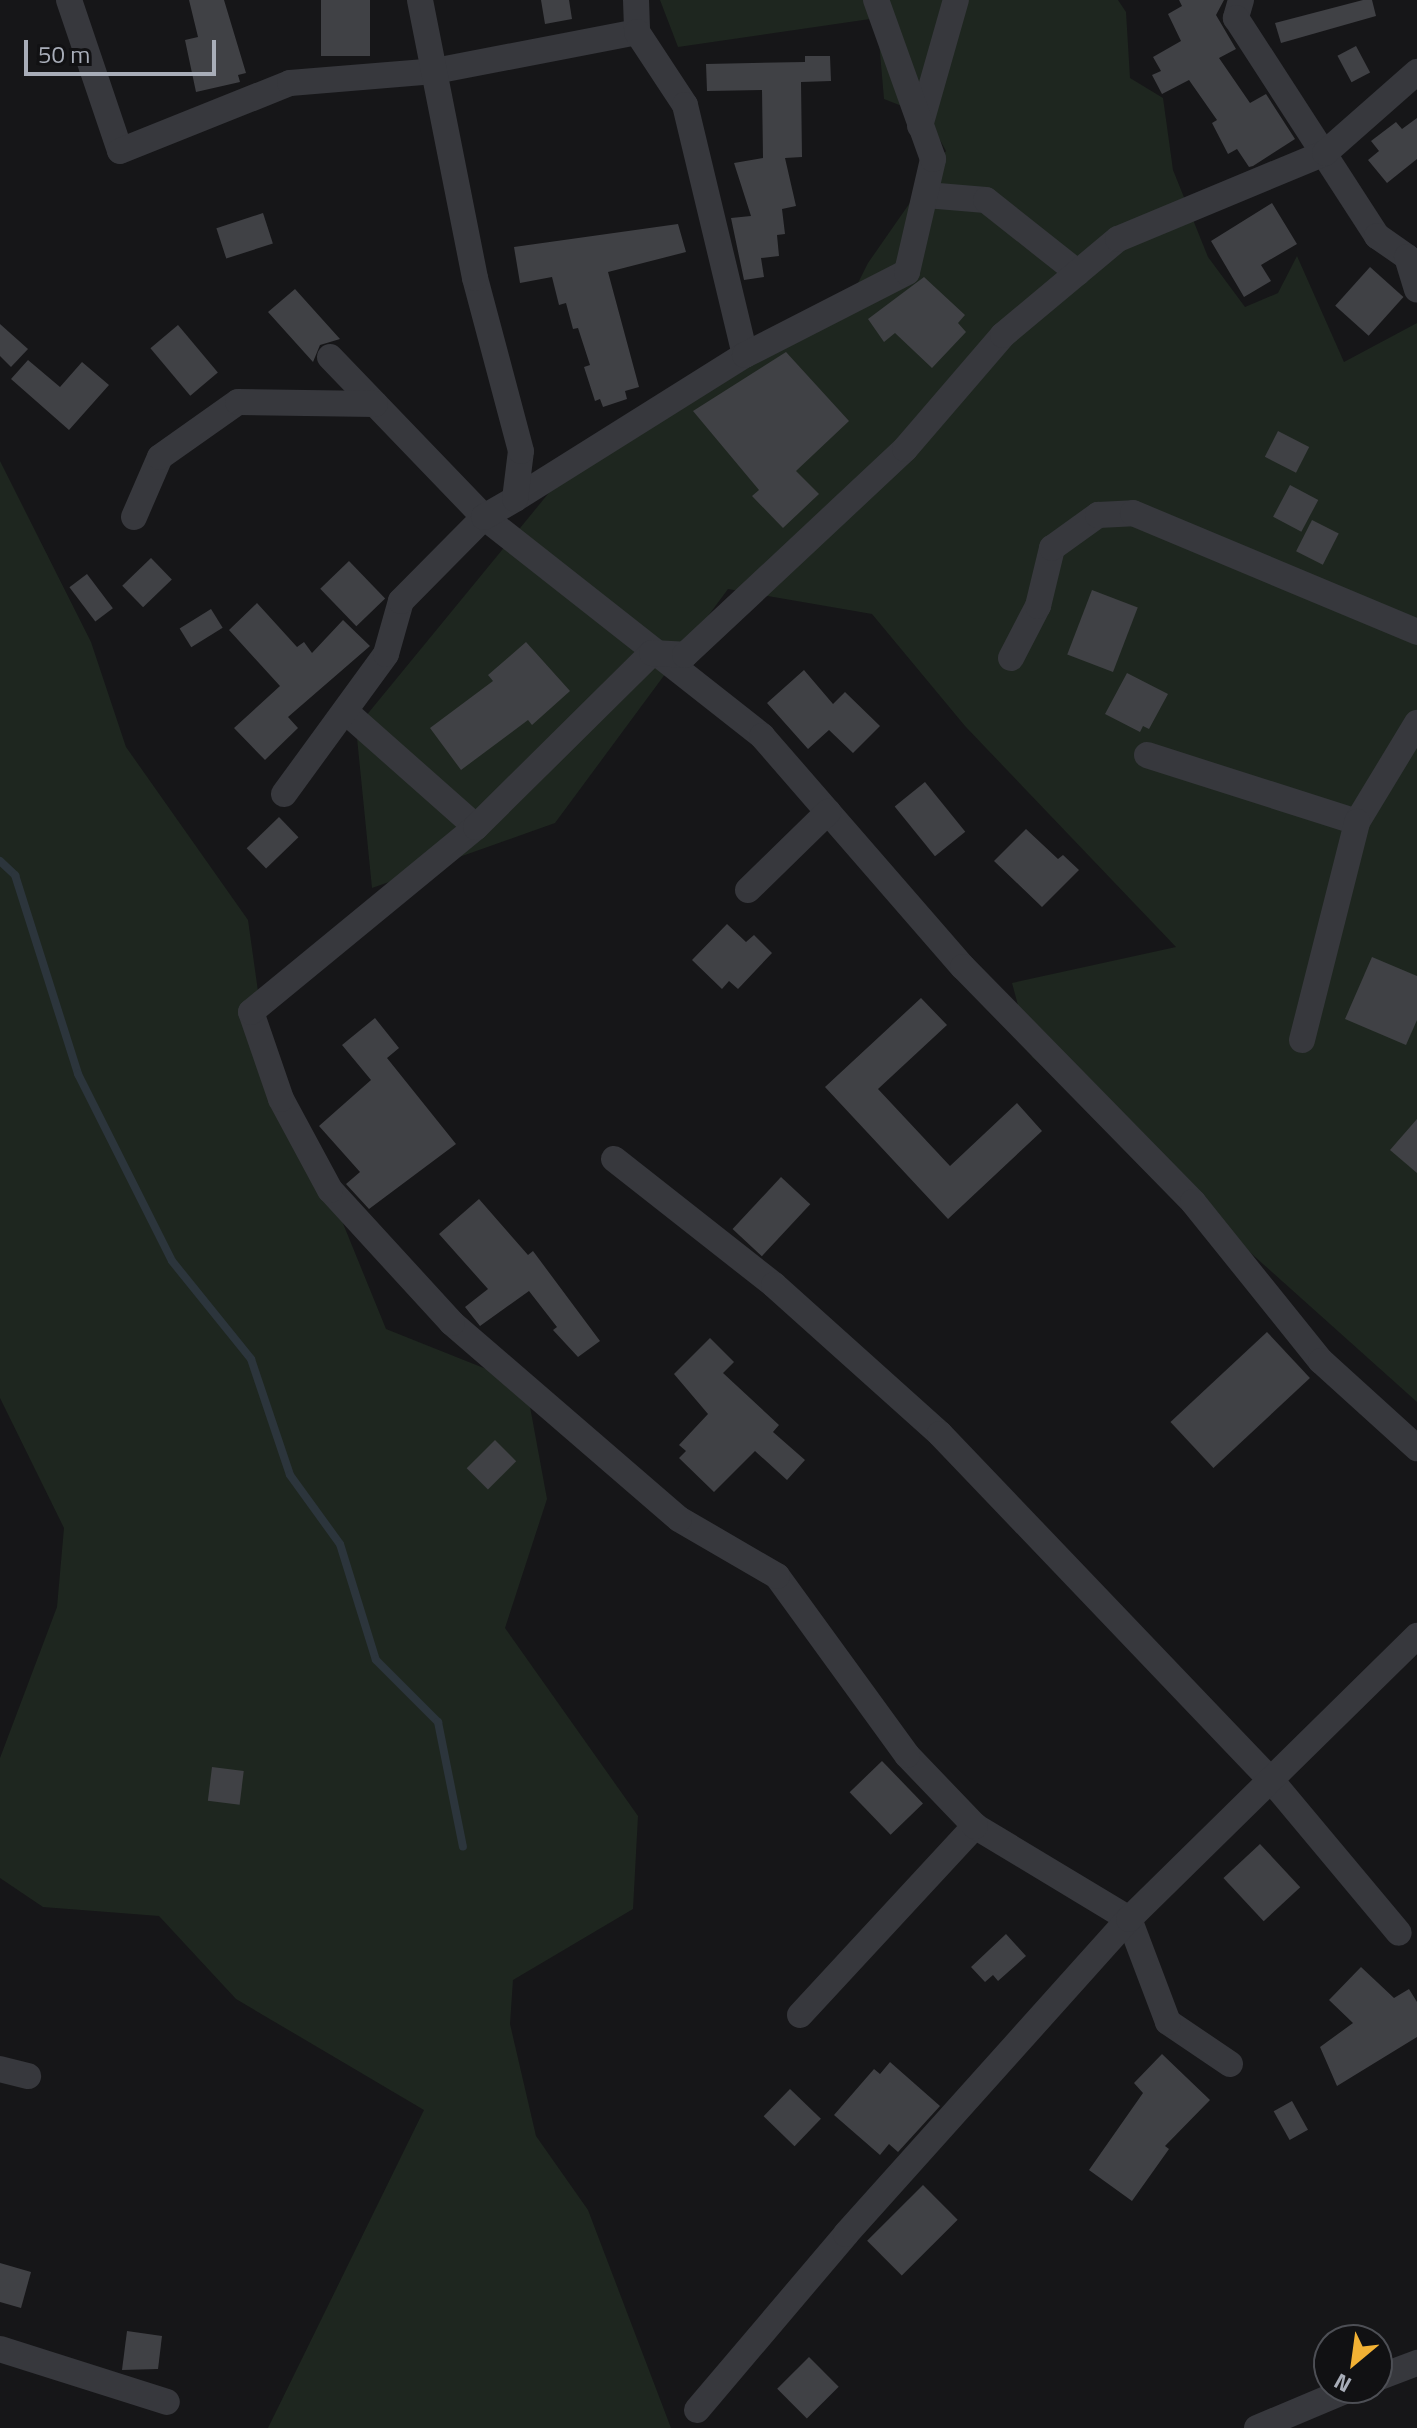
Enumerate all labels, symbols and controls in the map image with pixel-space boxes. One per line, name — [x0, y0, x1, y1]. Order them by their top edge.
scale bar — [28, 24, 220, 74]
text: 50 m — [38, 36, 90, 72]
north arrow — [1313, 2324, 1393, 2404]
text: N — [1327, 2365, 1357, 2402]

